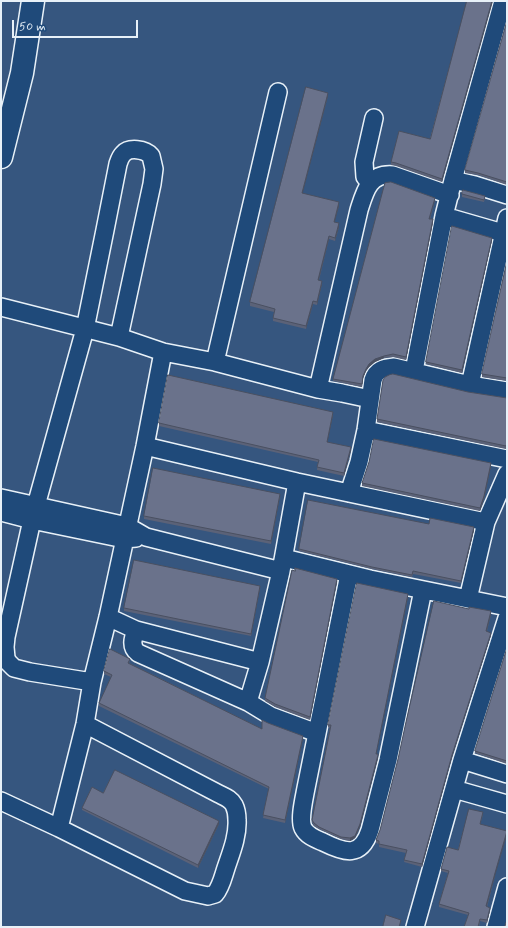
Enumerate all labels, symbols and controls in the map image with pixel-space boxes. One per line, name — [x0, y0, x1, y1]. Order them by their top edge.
scale bar — [14, 12, 140, 38]
text: 50 m — [19, 19, 46, 35]

